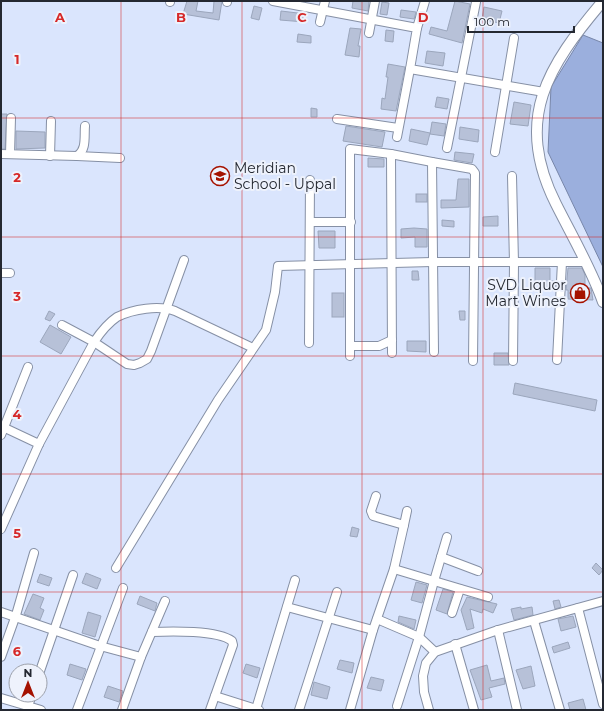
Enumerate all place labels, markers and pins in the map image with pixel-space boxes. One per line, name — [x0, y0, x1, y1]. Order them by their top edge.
place label: Meridian School - Uppal — [234, 159, 336, 193]
school or university icon: Meridian School - Uppal — [209, 165, 231, 187]
place label: SVD Liquor Mart Wines — [485, 276, 566, 310]
shop icon: SVD Liquor Mart Wines — [569, 282, 591, 304]

